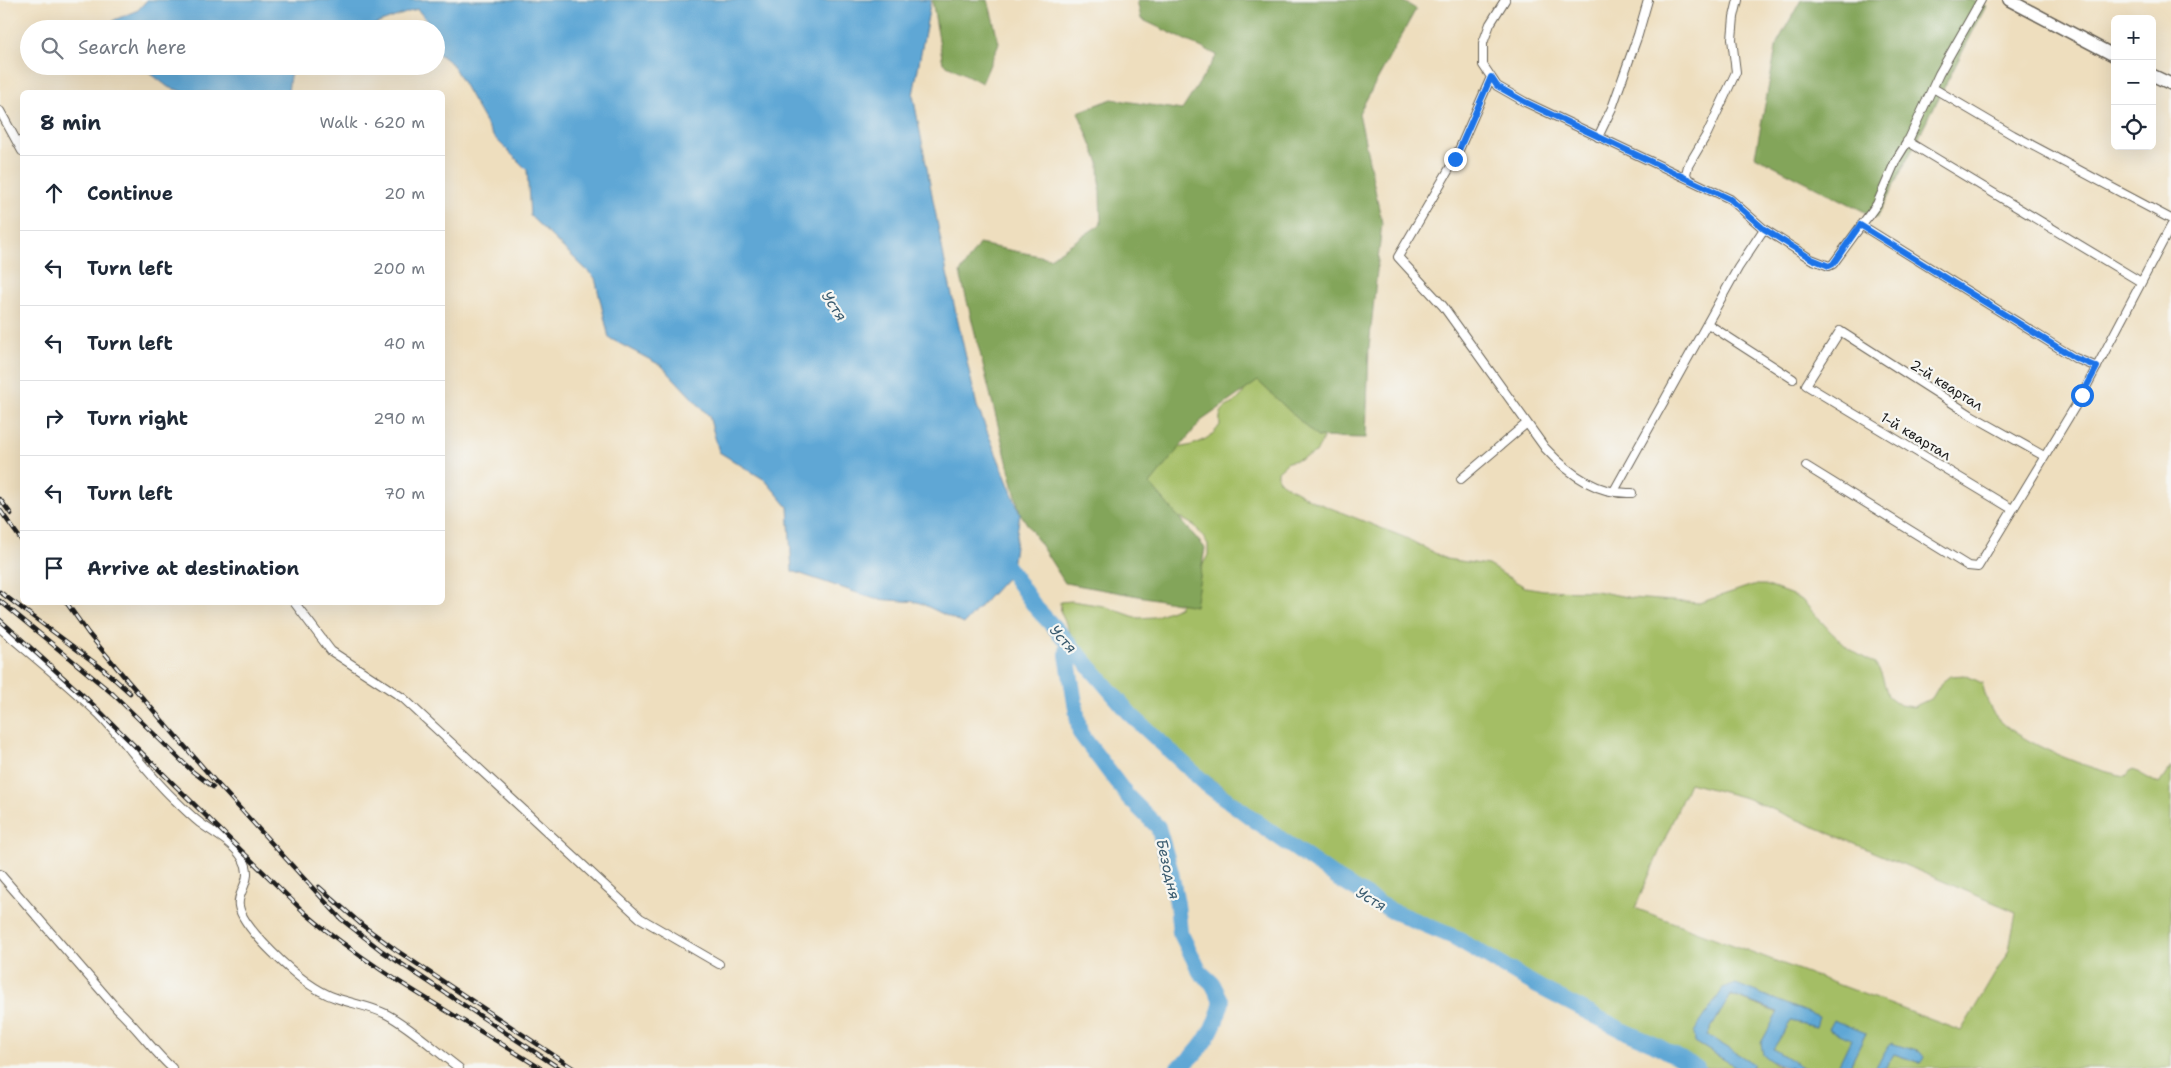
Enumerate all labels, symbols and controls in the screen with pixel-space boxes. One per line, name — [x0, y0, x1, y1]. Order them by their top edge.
map controls — [2111, 15, 2156, 150]
button: + — [2111, 15, 2156, 60]
search box — [20, 20, 445, 75]
icon: search — [38, 34, 66, 62]
text: Search here — [78, 35, 187, 60]
button: − — [2111, 60, 2156, 105]
button: locate — [2111, 105, 2156, 150]
text: 8 min — [40, 109, 101, 137]
text: Walk · 620 m — [320, 112, 425, 133]
route end — [1444, 148, 1467, 171]
icon: ahead — [40, 179, 68, 207]
text: Continue — [87, 181, 173, 206]
text: 20 m — [384, 183, 425, 204]
icon: left — [40, 254, 68, 282]
text: Turn left — [87, 256, 173, 281]
text: 200 m — [373, 258, 425, 279]
water label: Устя — [817, 287, 851, 325]
icon: left — [40, 329, 68, 357]
text: Turn left — [87, 331, 173, 356]
text: 40 m — [383, 333, 425, 354]
street label: 2-й квартал — [1907, 356, 1987, 415]
route start — [2071, 384, 2094, 407]
icon: right — [40, 404, 68, 432]
text: Turn right — [87, 406, 188, 431]
text: 290 m — [373, 408, 425, 429]
street label: 1-й квартал — [1877, 408, 1955, 464]
icon: left — [40, 479, 68, 507]
text: Turn left — [87, 481, 173, 506]
text: 70 m — [384, 483, 425, 504]
icon: arrive — [40, 554, 68, 582]
text: Arrive at destination — [87, 556, 299, 581]
water label: Устя — [1045, 620, 1081, 658]
water label: Безодня — [1151, 837, 1185, 901]
water label: Устя — [1352, 882, 1390, 916]

